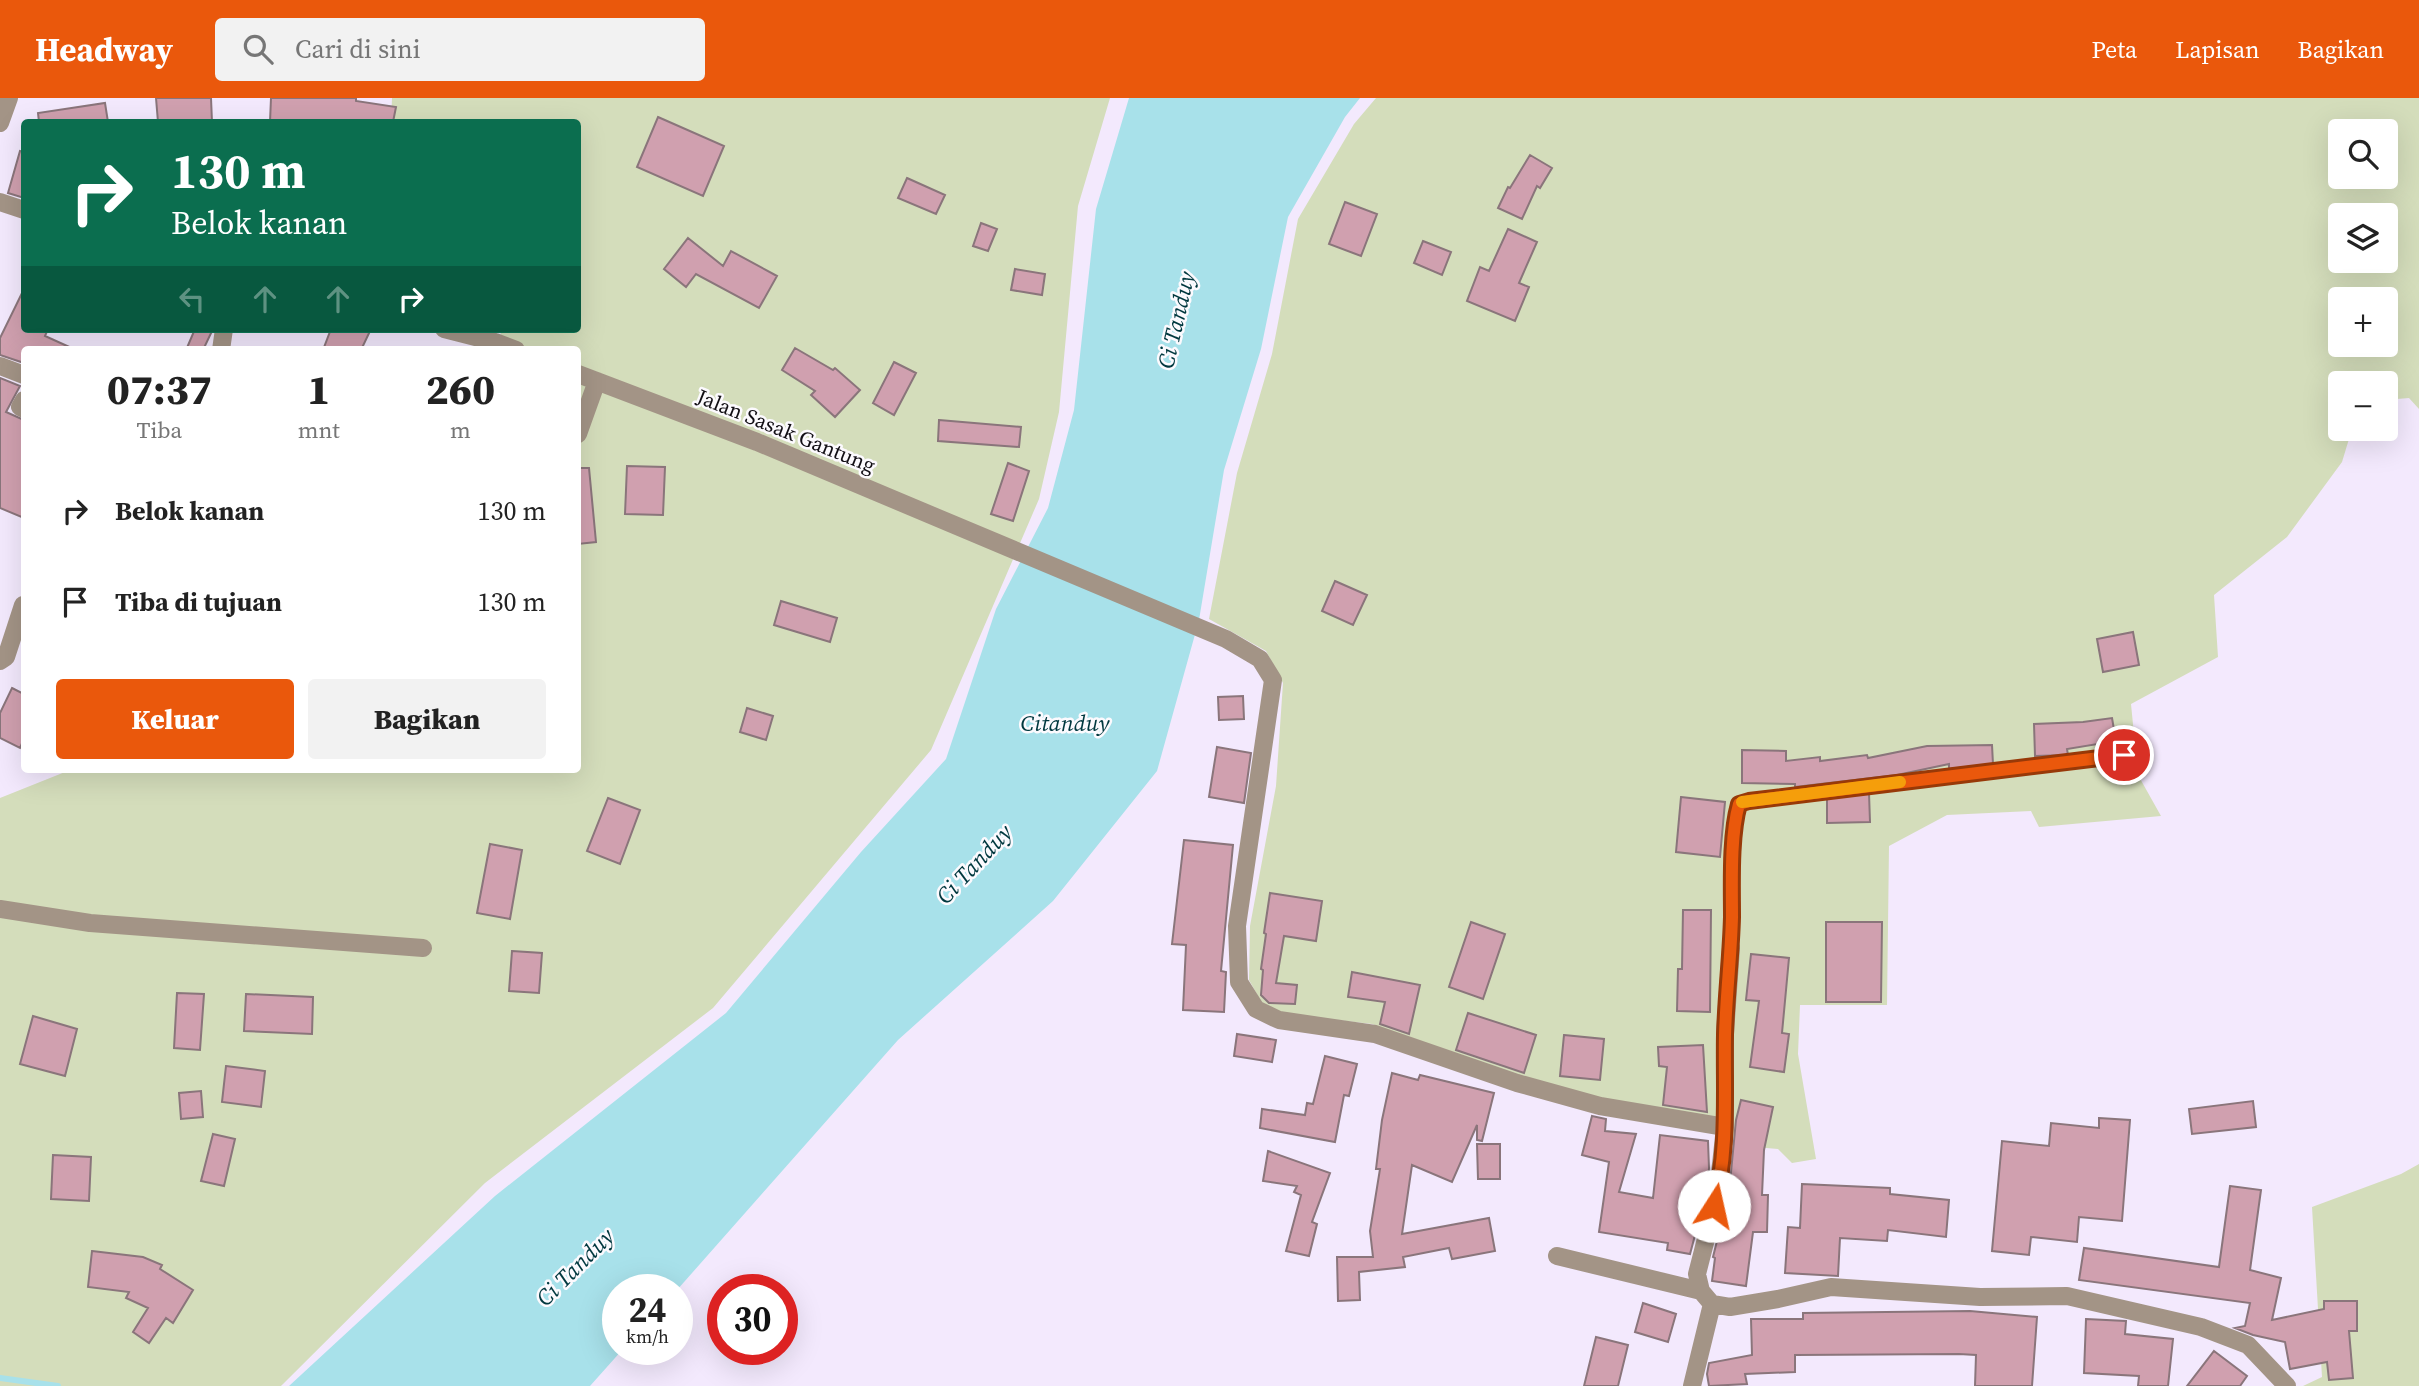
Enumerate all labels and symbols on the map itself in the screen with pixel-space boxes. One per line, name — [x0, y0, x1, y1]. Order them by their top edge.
water label: Ci Tanduy — [1149, 267, 1203, 372]
street label: Jalan Sasak Gantung — [692, 381, 880, 480]
water label: Citanduy — [1021, 707, 1111, 739]
pin — [2094, 725, 2154, 785]
water label: Ci Tanduy — [929, 816, 1020, 911]
position arrow — [1677, 1169, 1751, 1243]
water label: Ci Tanduy — [529, 1220, 622, 1313]
speed limit sign: 30 — [707, 1274, 798, 1365]

